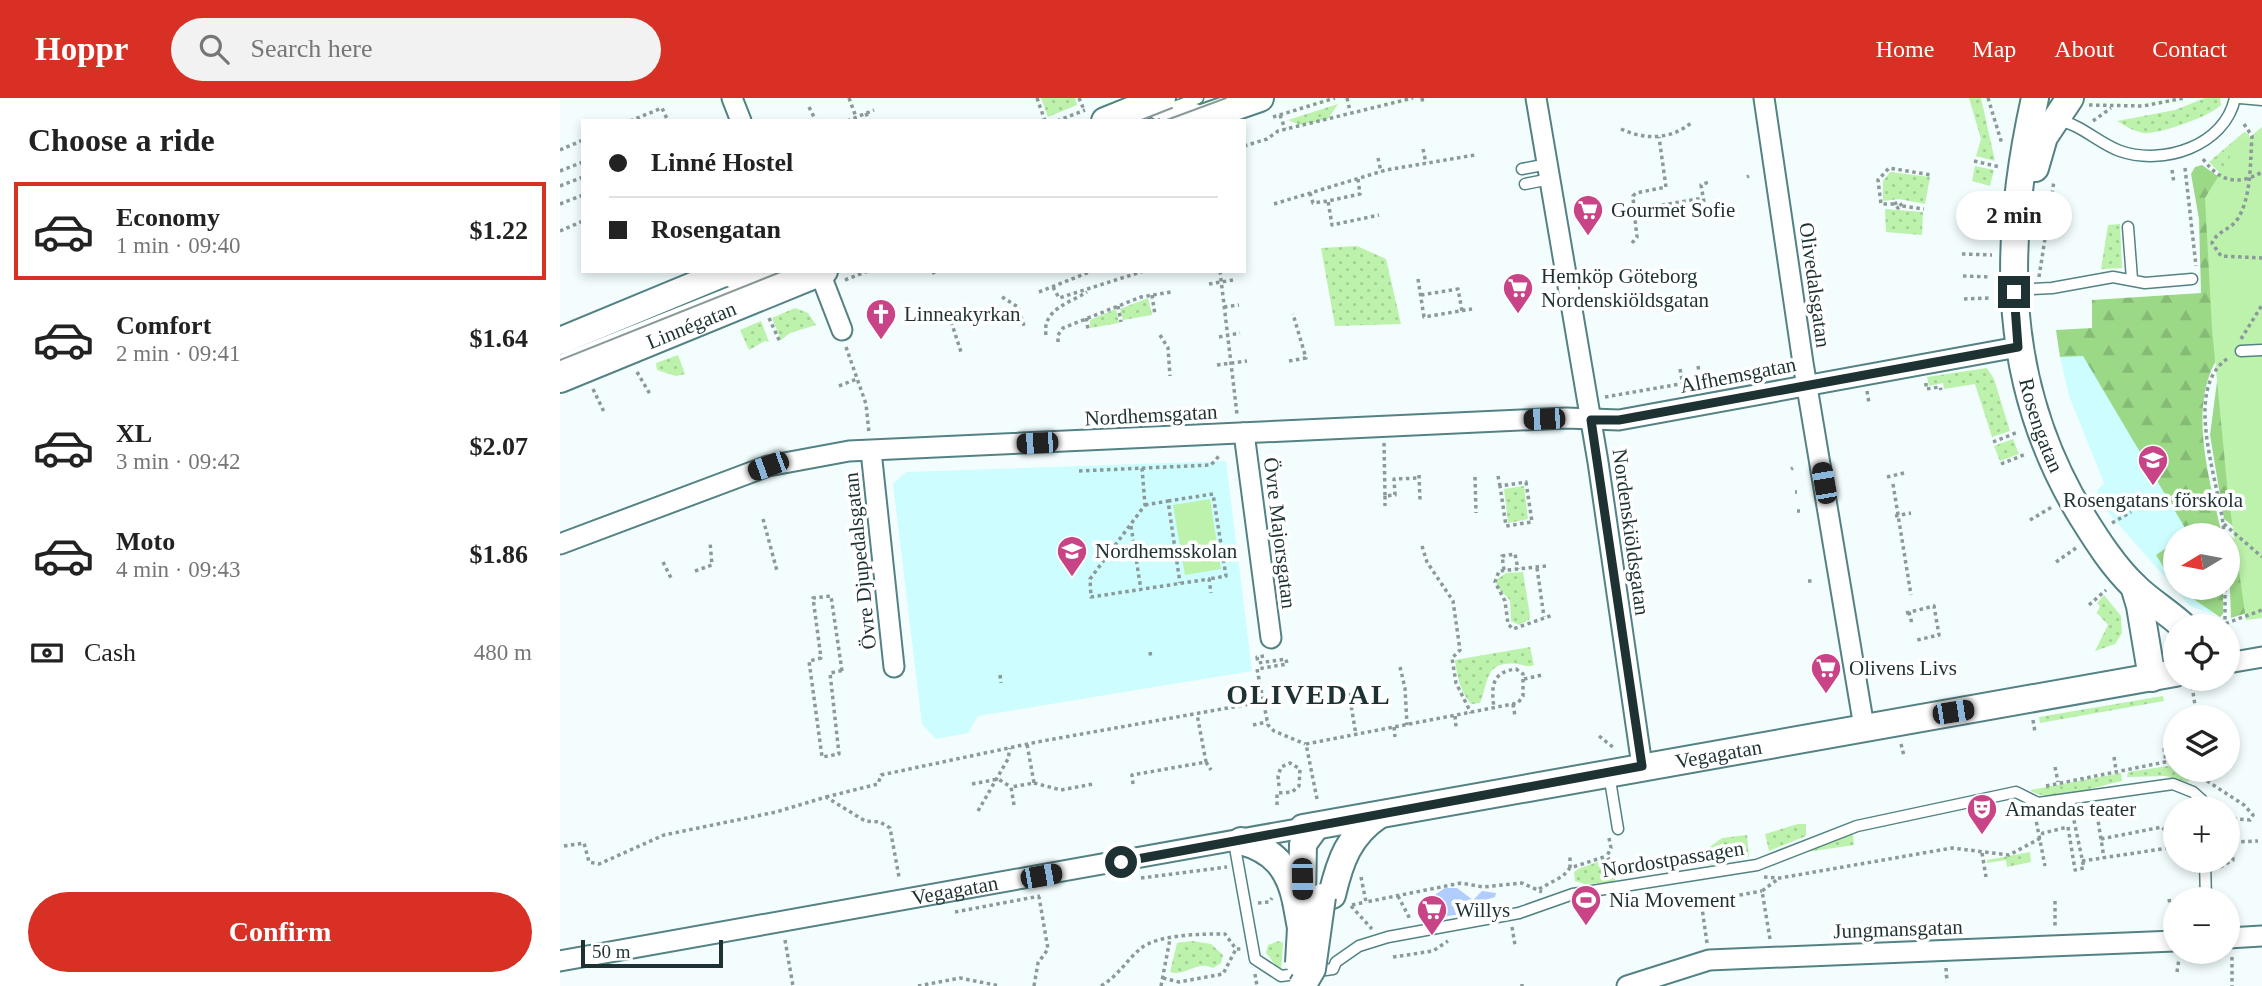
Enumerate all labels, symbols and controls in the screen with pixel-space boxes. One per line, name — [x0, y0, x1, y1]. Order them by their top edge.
search box — [171, 18, 661, 81]
icon: search — [195, 30, 233, 68]
text: Hoppr — [35, 31, 129, 67]
text: Search here — [251, 34, 373, 63]
text: Home — [1876, 36, 1934, 62]
text: Map — [1972, 36, 2016, 62]
text: About — [2054, 36, 2114, 62]
text: Contact — [2152, 36, 2227, 62]
text: Choose a ride — [28, 122, 215, 158]
text: Linné Hostel — [651, 148, 793, 177]
callout: 2 min — [1956, 190, 2072, 240]
supermarket icon: Gourmet Sofie — [1571, 193, 1605, 237]
place label: Gourmet Sofie — [1611, 198, 1735, 222]
icon: car — [32, 200, 95, 263]
text: Economy — [116, 203, 220, 232]
text: 2 min — [1986, 203, 2042, 228]
text: Rosengatan — [651, 215, 781, 244]
text: $1.22 — [470, 216, 528, 245]
street label: Olivedalsgatan — [1794, 221, 1836, 350]
text: 1 min · 09:40 — [116, 233, 241, 258]
place label: Hemköp Göteborg Nordenskiöldsgatan — [1541, 264, 1709, 312]
supermarket icon: Hemköp Göteborg Nordenskiöldsgatan — [1501, 271, 1535, 315]
route end — [1998, 276, 2030, 308]
street label: Linnégatan — [643, 296, 740, 354]
church icon: Linneakyrkan — [864, 297, 898, 341]
place label: Linneakyrkan — [904, 302, 1021, 326]
icon: car — [32, 308, 95, 371]
text: Comfort — [116, 311, 211, 340]
text: $1.64 — [470, 324, 528, 353]
text: 2 min · 09:41 — [116, 341, 241, 366]
street label: Alfhemsgatan — [1678, 352, 1799, 398]
street label: Rosengatan — [2014, 376, 2069, 477]
street label: Nordhemsgatan — [1084, 400, 1219, 430]
car — [1523, 408, 1566, 430]
icon: car — [32, 416, 95, 479]
text: XL — [116, 419, 152, 448]
car — [1016, 431, 1059, 455]
text: $2.07 — [470, 432, 528, 461]
school or university icon: Rosengatans förskola — [2136, 443, 2170, 487]
street label: Nordenskiöldsgatan — [1607, 447, 1655, 617]
text: 3 min · 09:42 — [116, 449, 241, 474]
car — [745, 449, 792, 483]
street label: Övre Majorsgatan — [1259, 456, 1301, 610]
car — [1811, 460, 1838, 506]
street label: Övre Djupedalsgatan — [839, 471, 881, 651]
place label: Rosengatans förskola — [2063, 488, 2244, 512]
north arrow — [2163, 523, 2240, 600]
map controls — [2163, 523, 2240, 964]
icon: car — [32, 524, 95, 587]
text: Moto — [116, 527, 175, 556]
school or university icon: Nordhemsskolan — [1055, 534, 1089, 578]
place label: Nordhemsskolan — [1095, 539, 1238, 563]
text: $1.86 — [470, 540, 528, 569]
text: 4 min · 09:43 — [116, 557, 241, 582]
button: locate — [2163, 614, 2240, 691]
icon: cash — [28, 634, 66, 672]
text: Cash — [84, 638, 136, 667]
text: 480 m — [474, 640, 532, 665]
supermarket icon: Olivens Livs — [1809, 651, 1843, 695]
place label: Olivens Livs — [1849, 656, 1957, 680]
district label: OLIVEDAL — [1226, 679, 1392, 710]
car — [1931, 698, 1976, 726]
button: layers — [2163, 705, 2240, 782]
street label: Vegagatan — [1673, 735, 1764, 774]
theatre icon: Amandas teater — [1965, 792, 1999, 836]
button: + — [2163, 796, 2240, 873]
place label: Amandas teater — [2005, 797, 2136, 821]
street label: Nordostpassagen — [1600, 836, 1746, 882]
route start — [1105, 846, 1137, 878]
car — [1292, 858, 1313, 900]
car — [1019, 862, 1064, 890]
street label: Vegagatan — [910, 871, 1000, 910]
sports icon: Nia Movement — [1569, 883, 1603, 927]
button: − — [2163, 887, 2240, 964]
place label: Nia Movement — [1609, 888, 1736, 912]
button: Confirm — [28, 892, 532, 972]
supermarket icon: Willys — [1415, 893, 1449, 937]
place label: Willys — [1455, 898, 1510, 922]
street label: Jungmansgatan — [1833, 915, 1964, 943]
scale bar — [581, 937, 723, 969]
text: 50 m — [592, 941, 631, 962]

